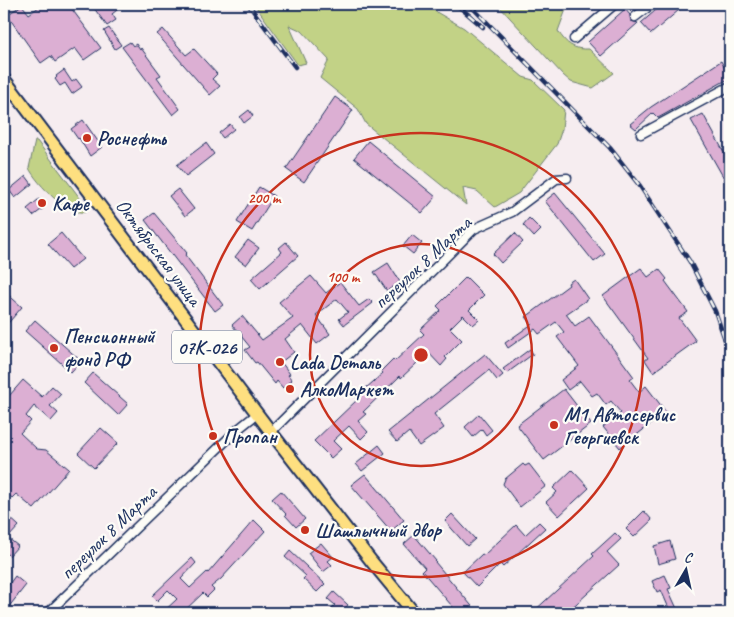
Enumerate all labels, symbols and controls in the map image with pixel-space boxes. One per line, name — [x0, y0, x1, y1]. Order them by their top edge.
place label: Роснефть — [97, 126, 168, 151]
marker: Роснефть — [81, 132, 93, 144]
text: 200 m — [248, 189, 282, 208]
place label: Кафе — [52, 191, 91, 216]
street label: Октябрьская улица — [110, 194, 208, 312]
marker: Кафе — [36, 197, 48, 209]
street label: переулок 8 Марта — [368, 209, 478, 314]
text: 100 m — [327, 268, 361, 287]
place label: Пенсионный фонд РФ — [64, 324, 156, 372]
road number: 07К-026 — [172, 331, 242, 364]
marker: Пенсионный фонд РФ — [48, 342, 60, 354]
centre of rings — [412, 346, 430, 364]
place label: Lada Dеталь — [290, 350, 382, 375]
marker: Lada Dеталь — [274, 356, 286, 368]
place label: АлкоМаркет — [300, 377, 394, 402]
marker: АлкоМаркет — [284, 383, 296, 395]
place label: М1 Автосервис Георгиевск — [564, 402, 676, 450]
marker: М1 Автосервис Георгиевск — [548, 419, 560, 431]
place label: Пропан — [223, 424, 279, 449]
marker: Пропан — [207, 430, 219, 442]
street label: переулок 8 Марта — [55, 479, 163, 585]
place label: Шашлычный двор — [315, 518, 443, 543]
marker: Шашлычный двор — [299, 524, 311, 536]
north arrow — [662, 544, 712, 594]
text: С — [683, 549, 695, 567]

